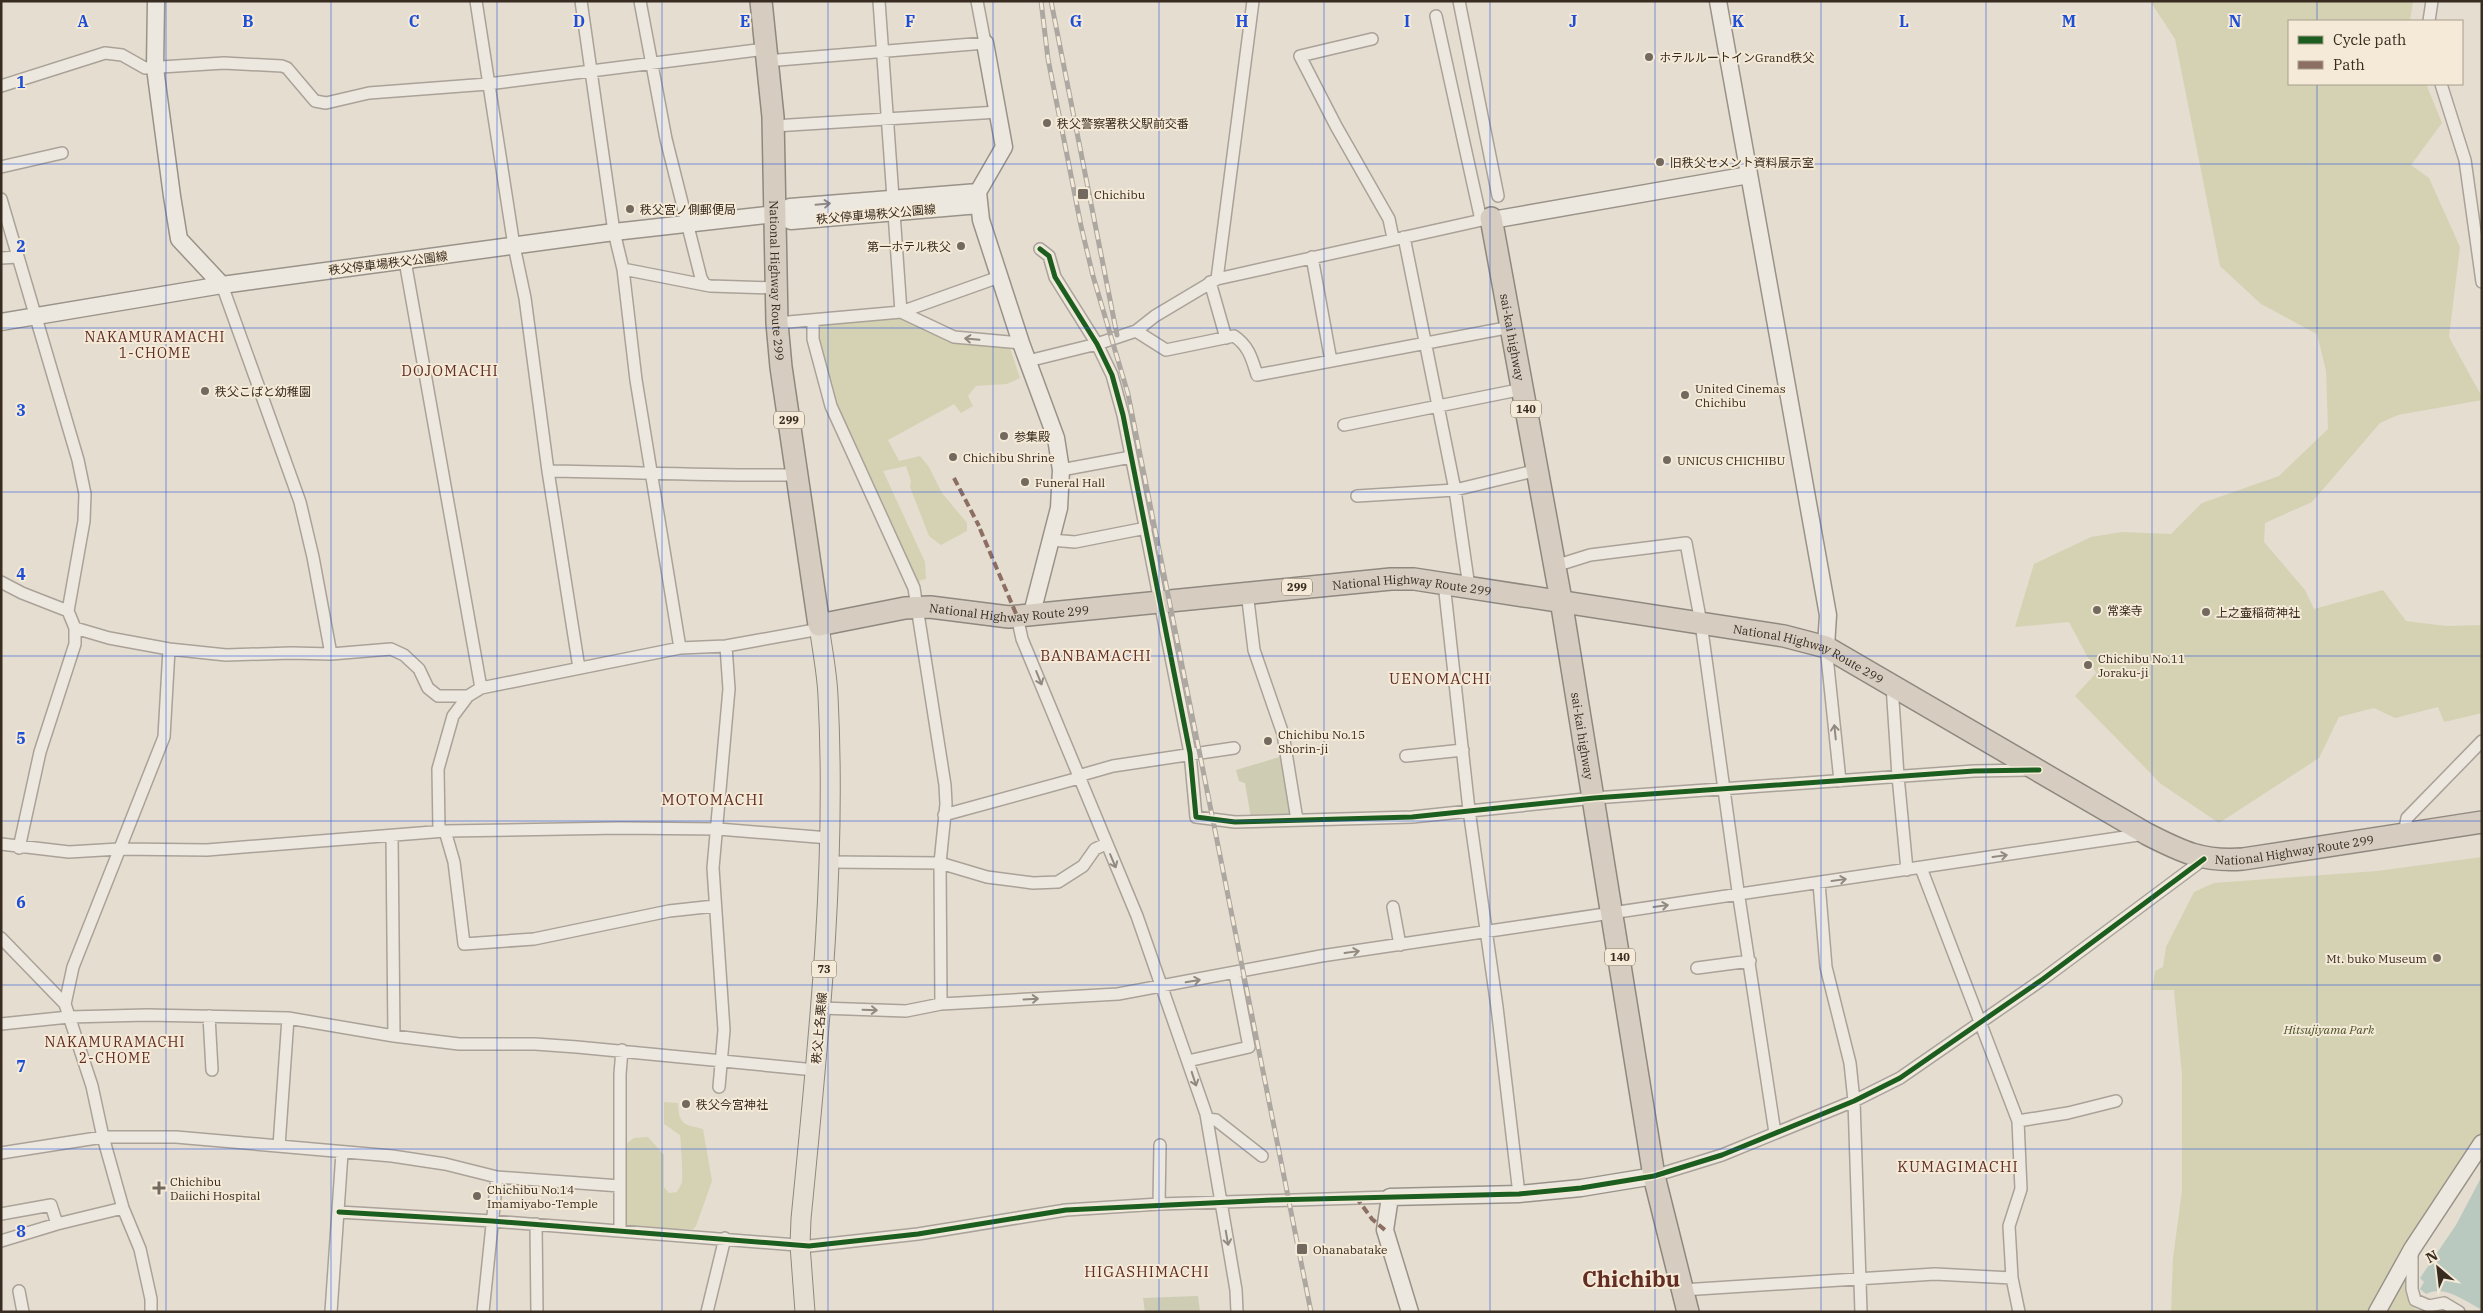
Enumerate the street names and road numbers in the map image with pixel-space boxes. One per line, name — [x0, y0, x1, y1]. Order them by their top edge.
street label: National Highway Route 299 — [767, 200, 788, 361]
street label: 秩父停車場秩父公園線 — [816, 201, 936, 227]
street label: 秩父停車場秩父公園線 — [328, 248, 448, 278]
street label: sai-kai highway — [1497, 292, 1528, 382]
road number: 140 — [1511, 400, 1541, 418]
road number: 299 — [774, 412, 804, 428]
street label: National Highway Route 299 — [1332, 571, 1493, 598]
road number: 299 — [1282, 578, 1312, 596]
street label: National Highway Route 299 — [929, 599, 1090, 625]
street label: National Highway Route 299 — [1732, 621, 1886, 687]
street label: sai-kai highway — [1568, 691, 1597, 781]
street label: National Highway Route 299 — [2214, 831, 2375, 867]
road number: 140 — [1605, 949, 1635, 966]
road number: 73 — [812, 961, 836, 978]
street label: 秩父上名栗線 — [808, 991, 830, 1065]

